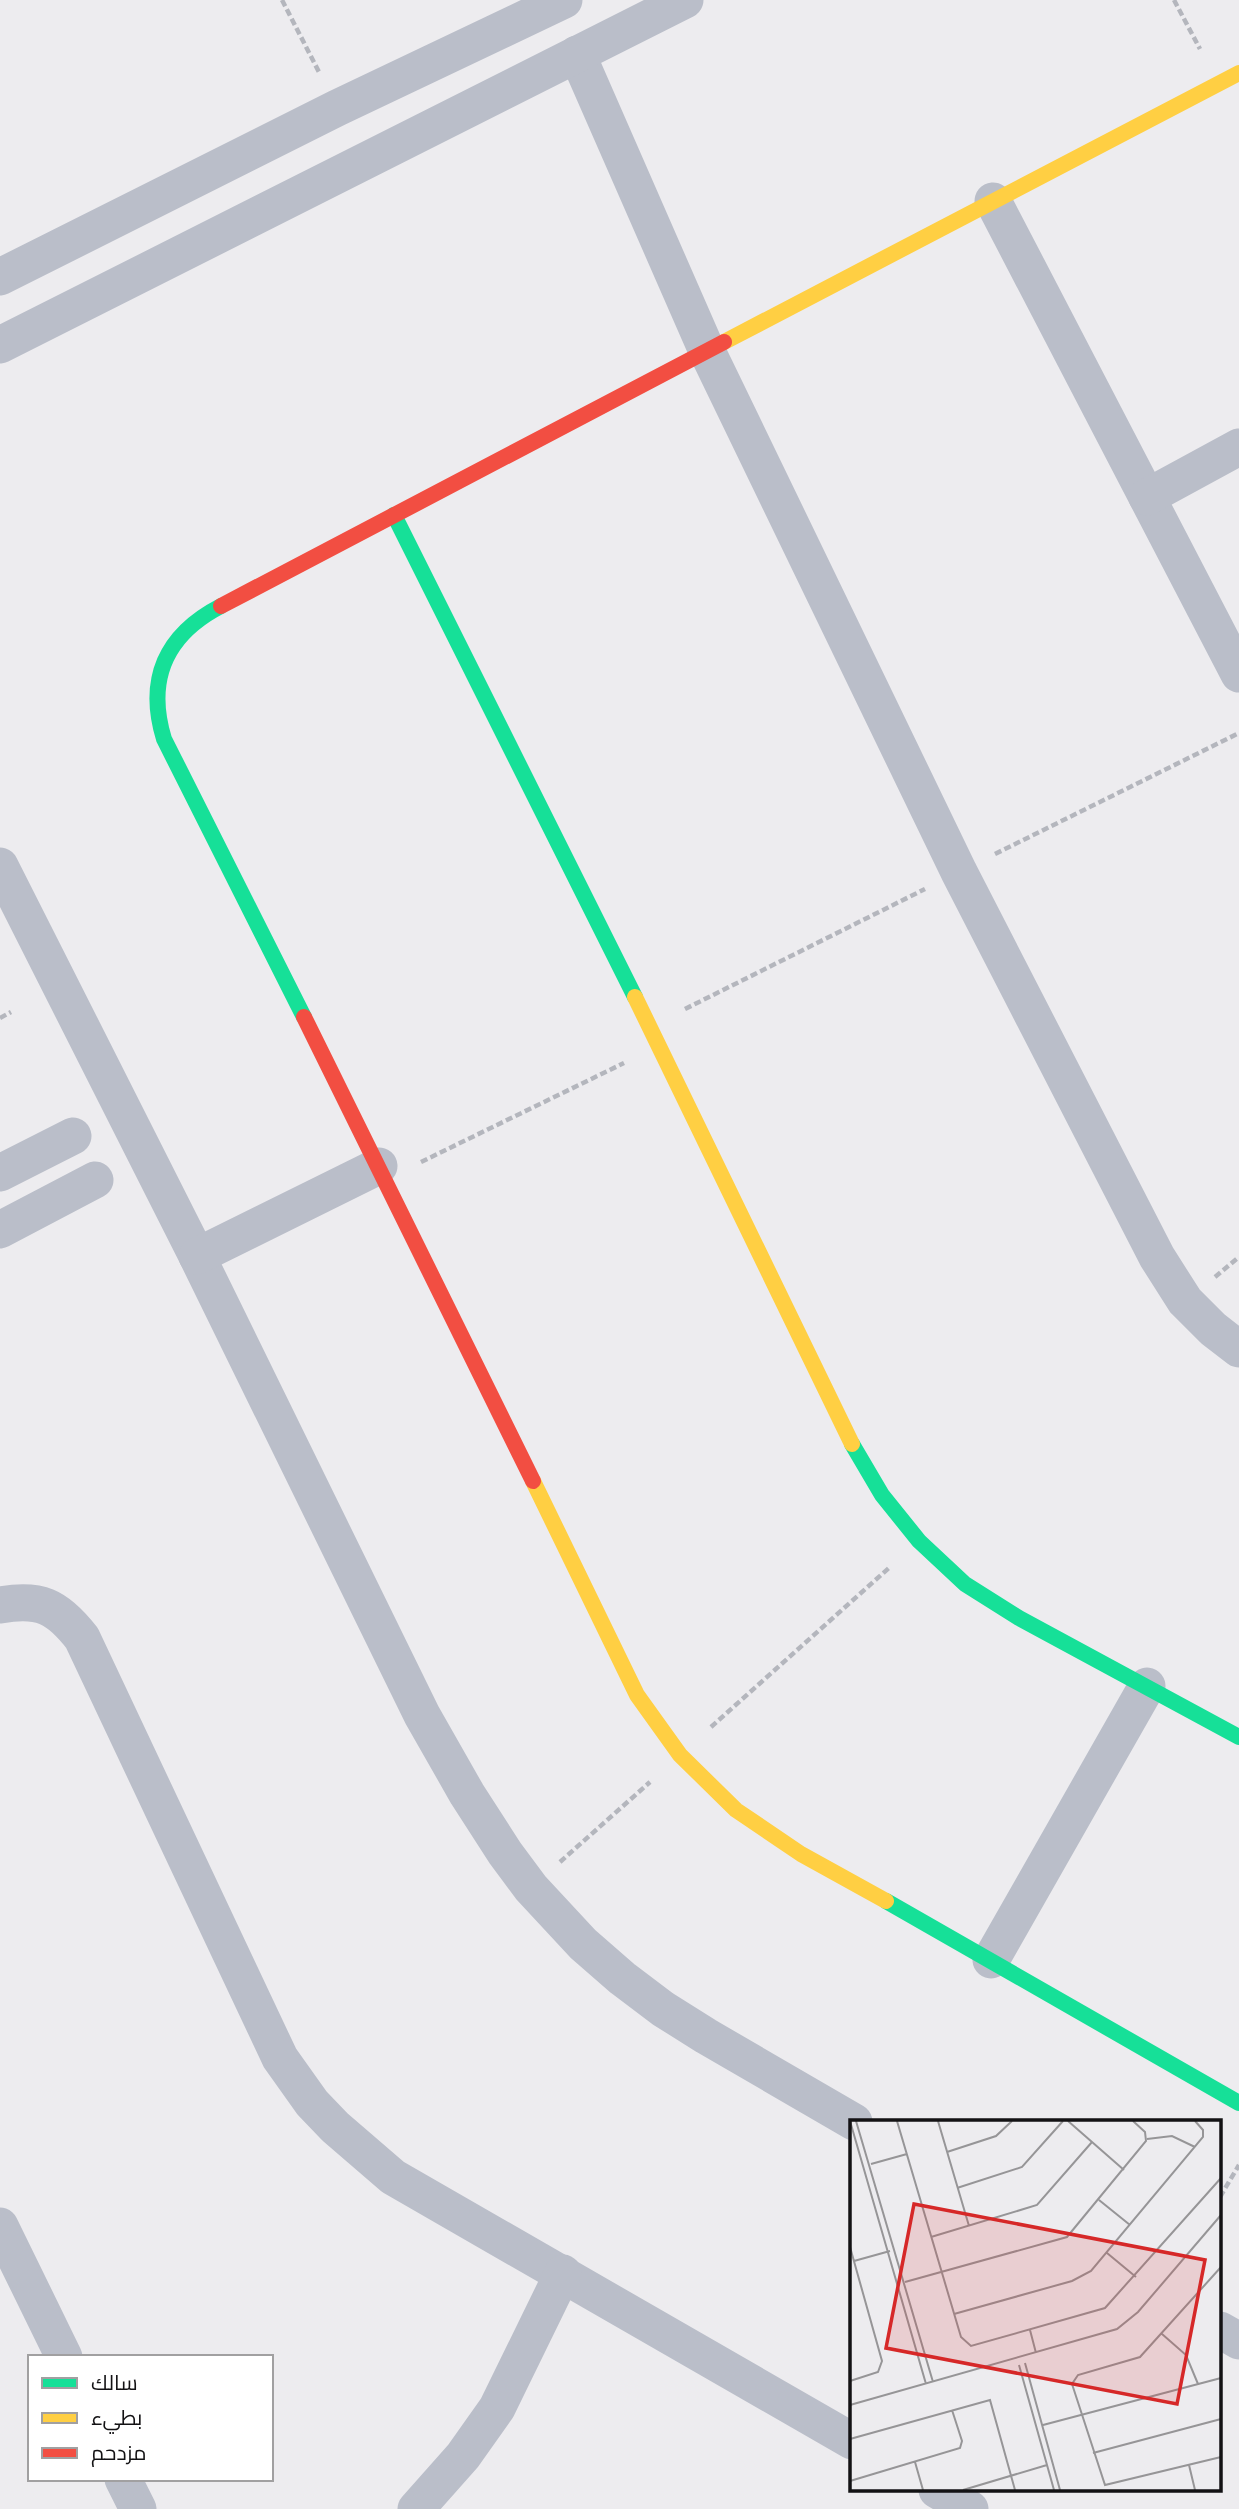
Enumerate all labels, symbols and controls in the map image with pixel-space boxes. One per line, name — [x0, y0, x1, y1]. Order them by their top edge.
inset map — [850, 2120, 1222, 2492]
legend — [28, 2355, 273, 2481]
text: سالك — [91, 2370, 138, 2395]
text: بطيء — [91, 2405, 142, 2434]
text: مزدحم — [91, 2440, 146, 2467]

